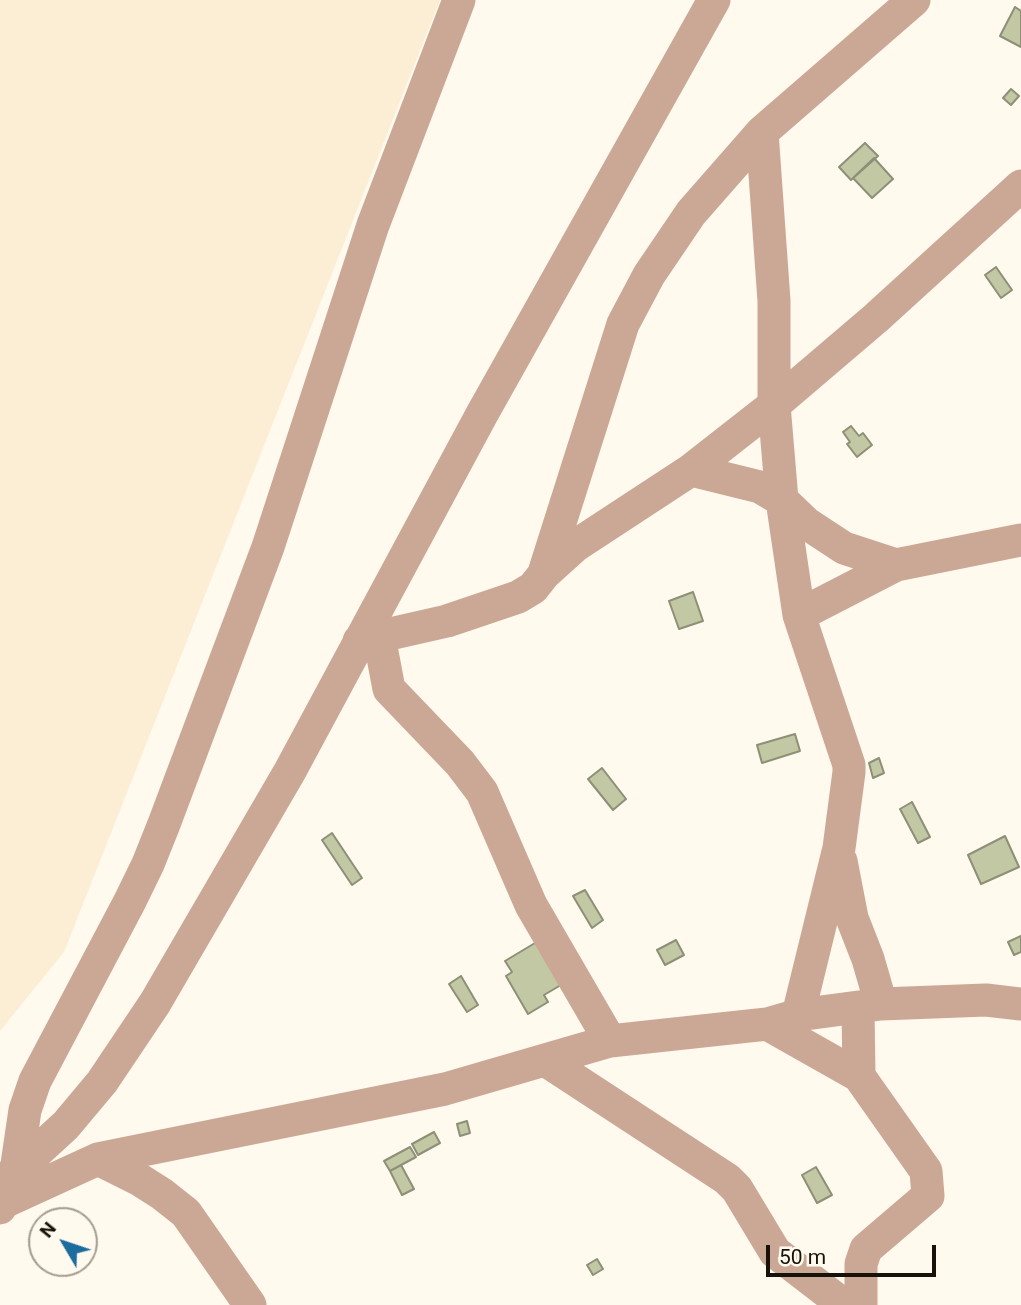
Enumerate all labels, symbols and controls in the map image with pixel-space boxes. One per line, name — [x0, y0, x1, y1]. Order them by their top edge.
north arrow — [28, 1207, 98, 1277]
text: N — [35, 1217, 61, 1242]
scale bar — [769, 1232, 939, 1276]
text: 50 m — [779, 1245, 826, 1269]

